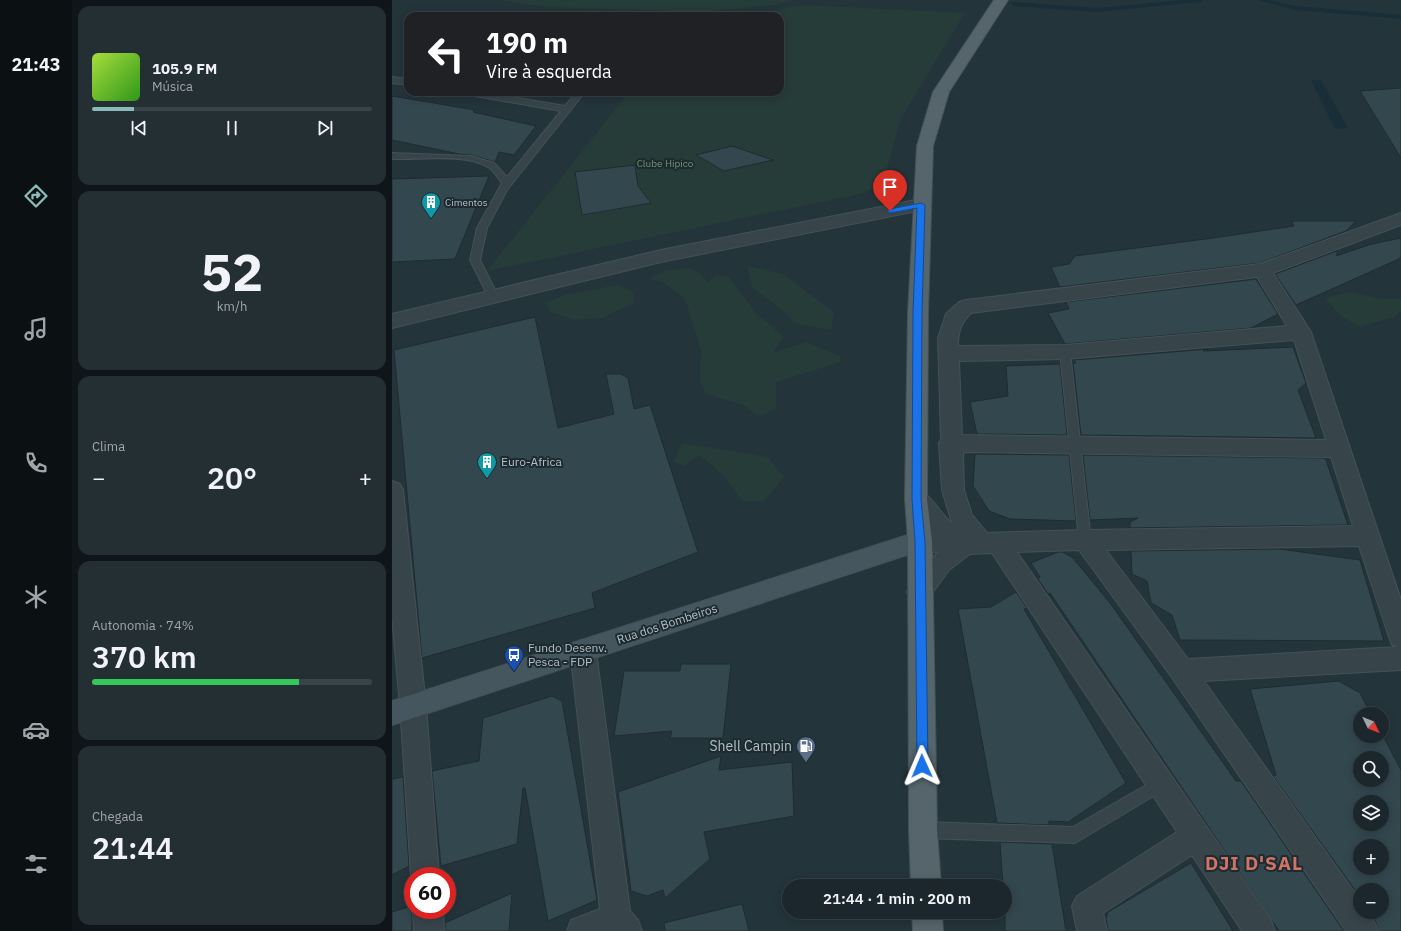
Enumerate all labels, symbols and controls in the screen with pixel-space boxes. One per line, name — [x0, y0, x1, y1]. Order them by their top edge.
text: 190 m — [486, 24, 568, 61]
icon: left — [420, 28, 472, 80]
text: 21:43 — [11, 53, 61, 76]
text: 105.9 FM — [152, 59, 217, 78]
text: Vire à esquerda — [486, 60, 612, 83]
text: Música — [152, 78, 193, 95]
icon: previous — [128, 117, 150, 139]
icon: pause — [221, 117, 243, 139]
icon: next — [314, 117, 336, 139]
park label: Clube Hipico — [637, 157, 694, 170]
pin — [873, 170, 907, 211]
icon: arrive — [879, 176, 901, 198]
icon: directions — [22, 182, 50, 210]
building icon: Cimentos — [420, 191, 442, 219]
place label: Cimentos — [445, 196, 488, 209]
text: 52 — [201, 238, 263, 305]
text: km/h — [217, 298, 247, 315]
icon: music — [22, 315, 50, 343]
text: Clima — [92, 438, 125, 455]
icon: phone — [22, 449, 50, 477]
building icon: Euro-Africa — [476, 451, 498, 479]
place label: Euro-Africa — [501, 454, 563, 469]
text: 20° — [207, 458, 257, 497]
text: − — [92, 463, 105, 492]
text: + — [359, 463, 372, 492]
icon: climate — [22, 583, 50, 611]
street label: Rua dos Bombeiros — [615, 600, 719, 647]
text: Autonomia · 74% — [92, 617, 194, 634]
text: 370 km — [92, 637, 197, 676]
place label: Fundo Desenv. Pesca - FDP — [528, 640, 607, 669]
bus stop icon: Fundo Desenv. Pesca - FDP — [503, 644, 525, 672]
north arrow — [1353, 707, 1389, 743]
map controls — [1353, 707, 1389, 919]
icon: car — [22, 716, 50, 744]
fuel station icon: Shell Campin — [795, 735, 817, 763]
place label: Shell Campin — [709, 737, 792, 755]
position arrow — [901, 745, 943, 787]
button: search — [1353, 751, 1389, 787]
button: layers — [1353, 795, 1389, 831]
text: Chegada — [92, 808, 143, 825]
text: 21:44 — [92, 828, 174, 867]
button: + — [1353, 839, 1389, 875]
icon: filters — [22, 850, 50, 878]
district label: DJI D'SAL — [1205, 851, 1303, 875]
speed limit sign: 60 — [404, 867, 456, 919]
button: − — [1353, 883, 1389, 919]
text: 21:44 · 1 min · 200 m — [823, 889, 971, 908]

